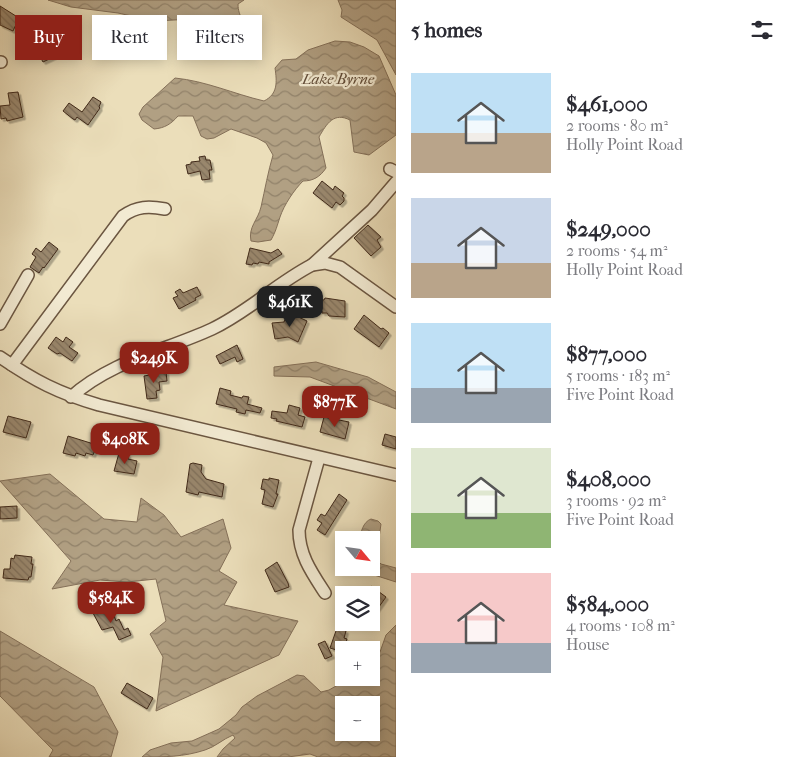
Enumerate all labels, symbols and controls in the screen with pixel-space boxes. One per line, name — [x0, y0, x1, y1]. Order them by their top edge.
chip: Buy — [15, 15, 82, 60]
chip: Rent — [92, 15, 167, 60]
chip: Filters — [177, 15, 262, 60]
icon: filters — [748, 16, 776, 44]
text: 5 homes — [411, 18, 482, 42]
water label: Lake Byrne — [301, 70, 375, 88]
text: $461,000 — [566, 92, 648, 116]
icon: home — [451, 93, 511, 153]
text: 2 rooms · 80 m² — [566, 116, 668, 135]
text: Holly Point Road — [566, 135, 683, 154]
text: $249,000 — [566, 217, 651, 241]
icon: home — [451, 218, 511, 278]
text: 2 rooms · 54 m² — [566, 241, 667, 260]
text: Holly Point Road — [566, 260, 683, 279]
pin: $461K — [255, 286, 325, 328]
text: $461K — [268, 292, 312, 311]
pin: $249K — [119, 342, 189, 384]
text: $877,000 — [566, 342, 647, 366]
icon: home — [451, 343, 511, 403]
text: $249K — [131, 348, 177, 367]
text: 5 rooms · 183 m² — [566, 366, 670, 385]
text: Five Point Road — [566, 385, 674, 404]
pin: $877K — [300, 386, 370, 428]
text: $877K — [313, 392, 357, 411]
pin: $408K — [90, 422, 160, 465]
text: $408K — [102, 429, 148, 448]
text: $408,000 — [566, 467, 651, 491]
icon: home — [451, 468, 511, 528]
text: 3 rooms · 92 m² — [566, 491, 666, 510]
text: Five Point Road — [566, 510, 674, 529]
north arrow — [335, 531, 380, 576]
map controls — [335, 531, 380, 741]
pin: $584K — [76, 582, 146, 624]
button: layers — [335, 586, 380, 631]
text: $584K — [89, 588, 133, 607]
text: $584,000 — [566, 592, 649, 616]
icon: home — [451, 593, 511, 653]
text: 4 rooms · 108 m² — [566, 616, 675, 635]
text: House — [566, 635, 609, 654]
button: + — [335, 641, 380, 686]
button: − — [335, 696, 380, 741]

